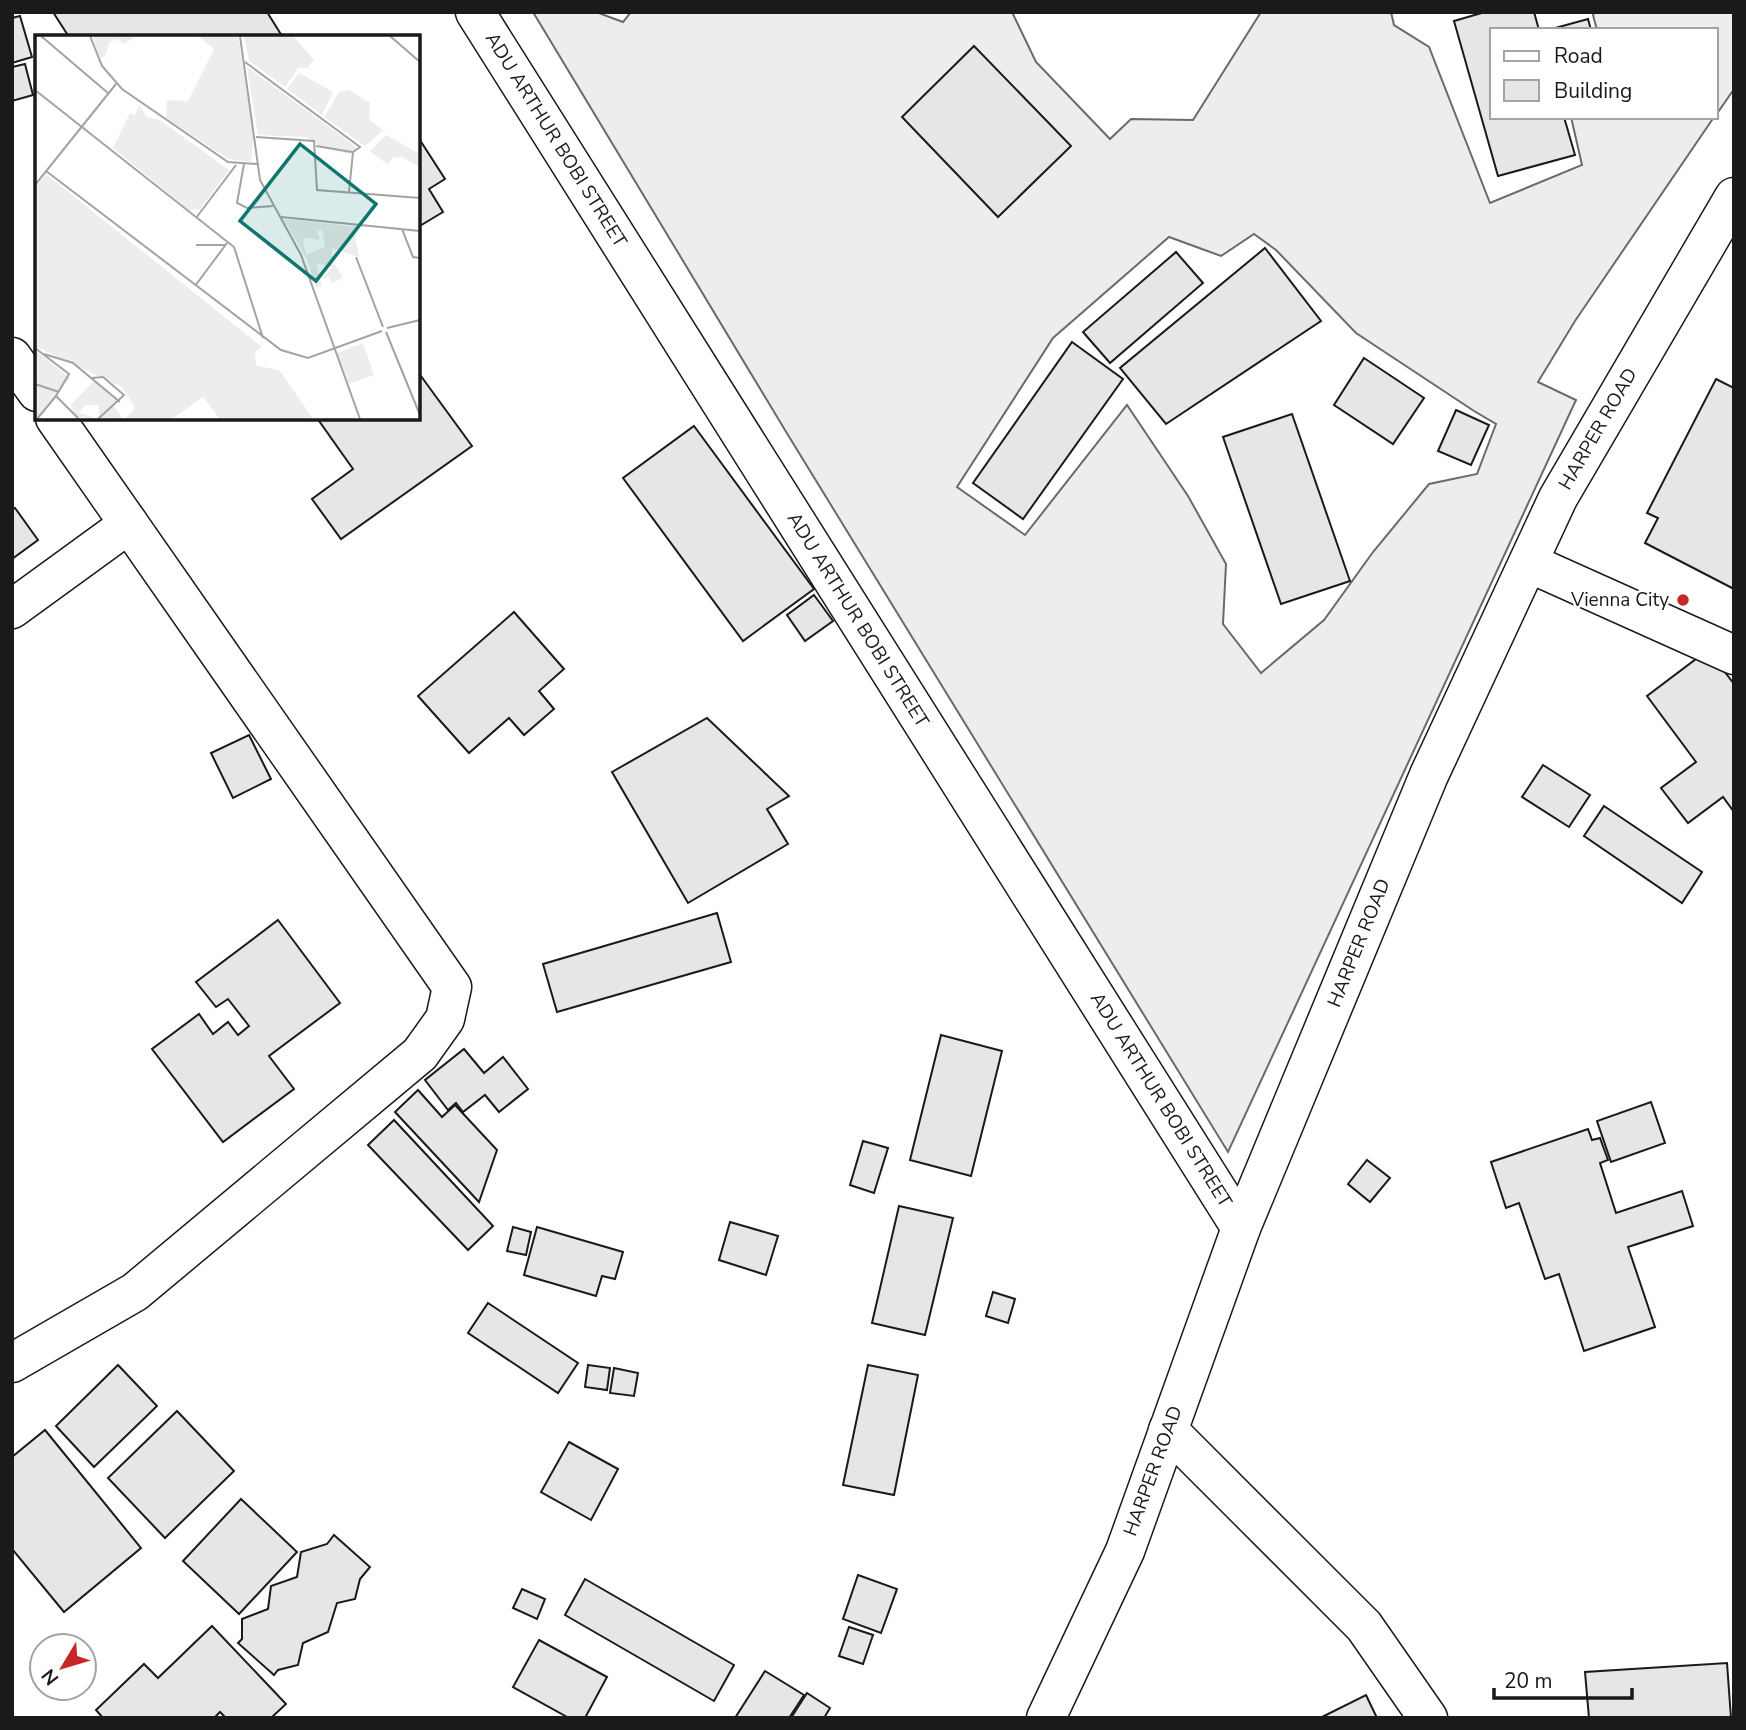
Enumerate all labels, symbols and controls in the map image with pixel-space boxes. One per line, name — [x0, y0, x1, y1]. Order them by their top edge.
street label: ADU ARTHUR BOBI STREET — [479, 27, 633, 253]
legend — [1490, 28, 1718, 119]
inset map — [35, 35, 420, 420]
text: Road — [1554, 42, 1603, 70]
text: Building — [1554, 77, 1632, 105]
street label: HARPER ROAD — [1553, 363, 1643, 495]
street label: ADU ARTHUR BOBI STREET — [781, 507, 935, 733]
place label: Vienna City — [1570, 587, 1669, 613]
marker: Vienna City — [1675, 592, 1691, 608]
street label: HARPER ROAD — [1321, 875, 1397, 1011]
street label: ADU ARTHUR BOBI STREET — [1084, 987, 1238, 1213]
street label: HARPER ROAD — [1117, 1402, 1189, 1540]
north arrow — [28, 1632, 98, 1702]
scale bar — [1494, 1656, 1632, 1700]
text: N — [36, 1663, 65, 1690]
text: 20 m — [1504, 1667, 1553, 1695]

